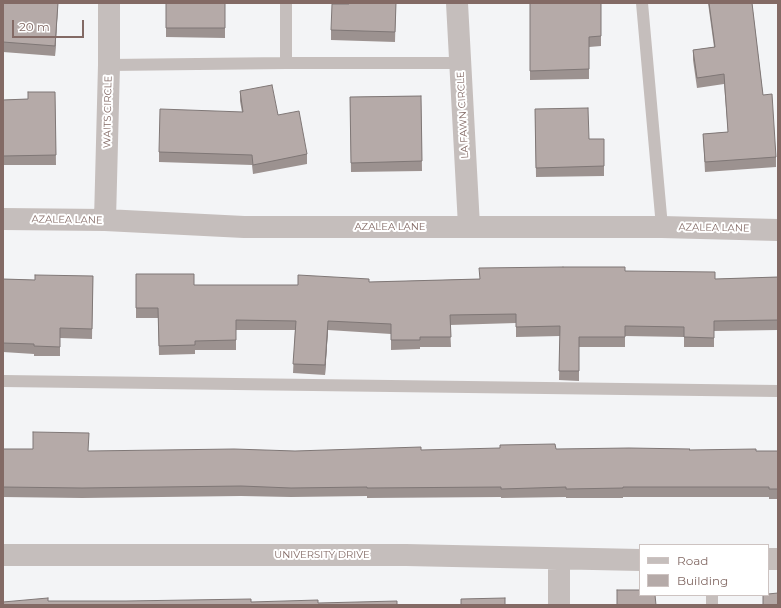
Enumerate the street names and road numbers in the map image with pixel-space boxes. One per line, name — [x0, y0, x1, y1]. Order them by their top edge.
street label: LA FAWN CIRCLE — [455, 71, 471, 159]
street label: WAITS CIRCLE — [101, 76, 115, 148]
street label: AZALEA LANE — [31, 213, 103, 227]
street label: AZALEA LANE — [354, 221, 426, 233]
street label: AZALEA LANE — [678, 221, 750, 235]
street label: UNIVERSITY DRIVE — [274, 549, 370, 561]

